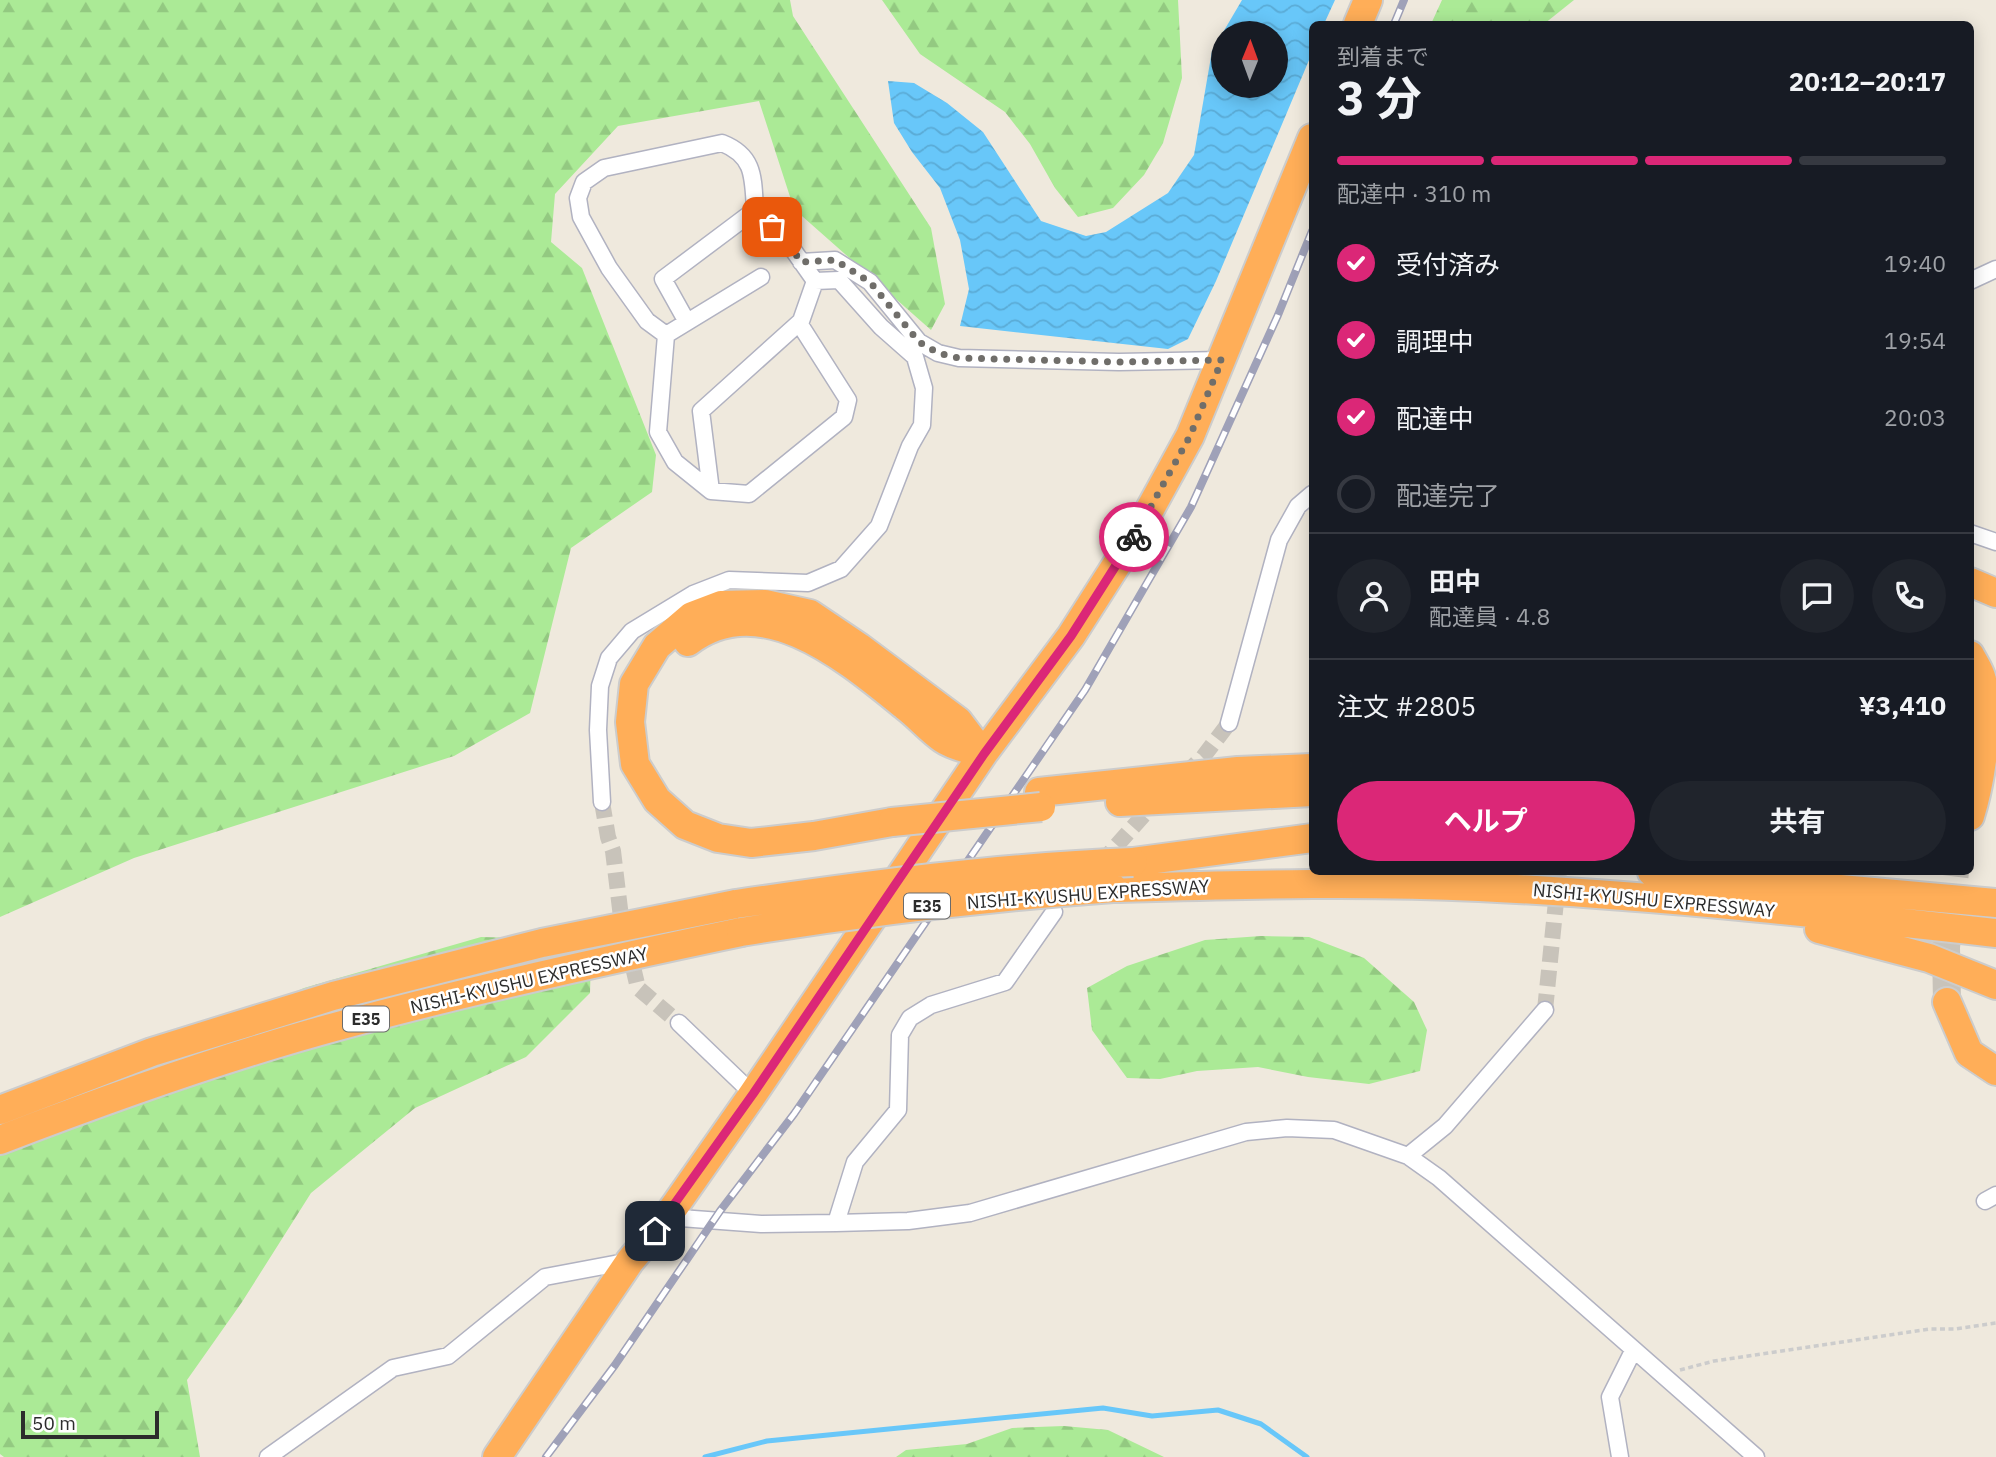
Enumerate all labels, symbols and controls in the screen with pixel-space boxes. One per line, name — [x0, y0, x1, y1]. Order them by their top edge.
north arrow — [1211, 21, 1288, 98]
map controls — [1211, 21, 1288, 98]
text: 到着まで — [1337, 41, 1429, 71]
text: 20:12–20:17 — [1789, 64, 1946, 98]
text: 3 分 — [1337, 68, 1421, 128]
text: 配達中 · 310 m — [1337, 178, 1491, 208]
pin — [742, 197, 802, 257]
icon: bag — [753, 208, 791, 246]
icon: check — [1337, 244, 1375, 282]
text: 受付済み — [1396, 247, 1500, 281]
text: 19:40 — [1884, 248, 1946, 278]
icon: check — [1337, 321, 1375, 359]
text: 調理中 — [1396, 324, 1474, 358]
text: 19:54 — [1884, 325, 1946, 355]
icon: check — [1337, 398, 1375, 436]
text: 配達中 — [1396, 401, 1474, 435]
text: 20:03 — [1884, 402, 1946, 432]
text: 配達完了 — [1396, 478, 1500, 512]
courier — [1099, 502, 1169, 572]
icon: bike — [1115, 518, 1153, 556]
button: person — [1337, 559, 1411, 633]
button: chat — [1780, 559, 1854, 633]
button: phone — [1872, 559, 1946, 633]
text: 田中 — [1429, 564, 1481, 598]
text: 配達員 · 4.8 — [1429, 601, 1550, 631]
text: ¥3,410 — [1859, 688, 1946, 722]
text: 注文 #2805 — [1337, 689, 1476, 723]
button: ヘルプ — [1337, 781, 1635, 861]
button: 共有 — [1649, 781, 1946, 861]
street label: NISHI-KYUSHU EXPRESSWAY — [966, 874, 1210, 914]
street label: NISHI-KYUSHU EXPRESSWAY — [1532, 878, 1776, 922]
road number: E35 — [904, 893, 950, 918]
street label: NISHI-KYUSHU EXPRESSWAY — [408, 941, 650, 1019]
road number: E35 — [343, 1007, 389, 1032]
pin — [625, 1201, 685, 1261]
icon: home — [636, 1212, 674, 1250]
scale bar — [21, 1408, 159, 1440]
text: 50 m — [32, 1411, 76, 1435]

